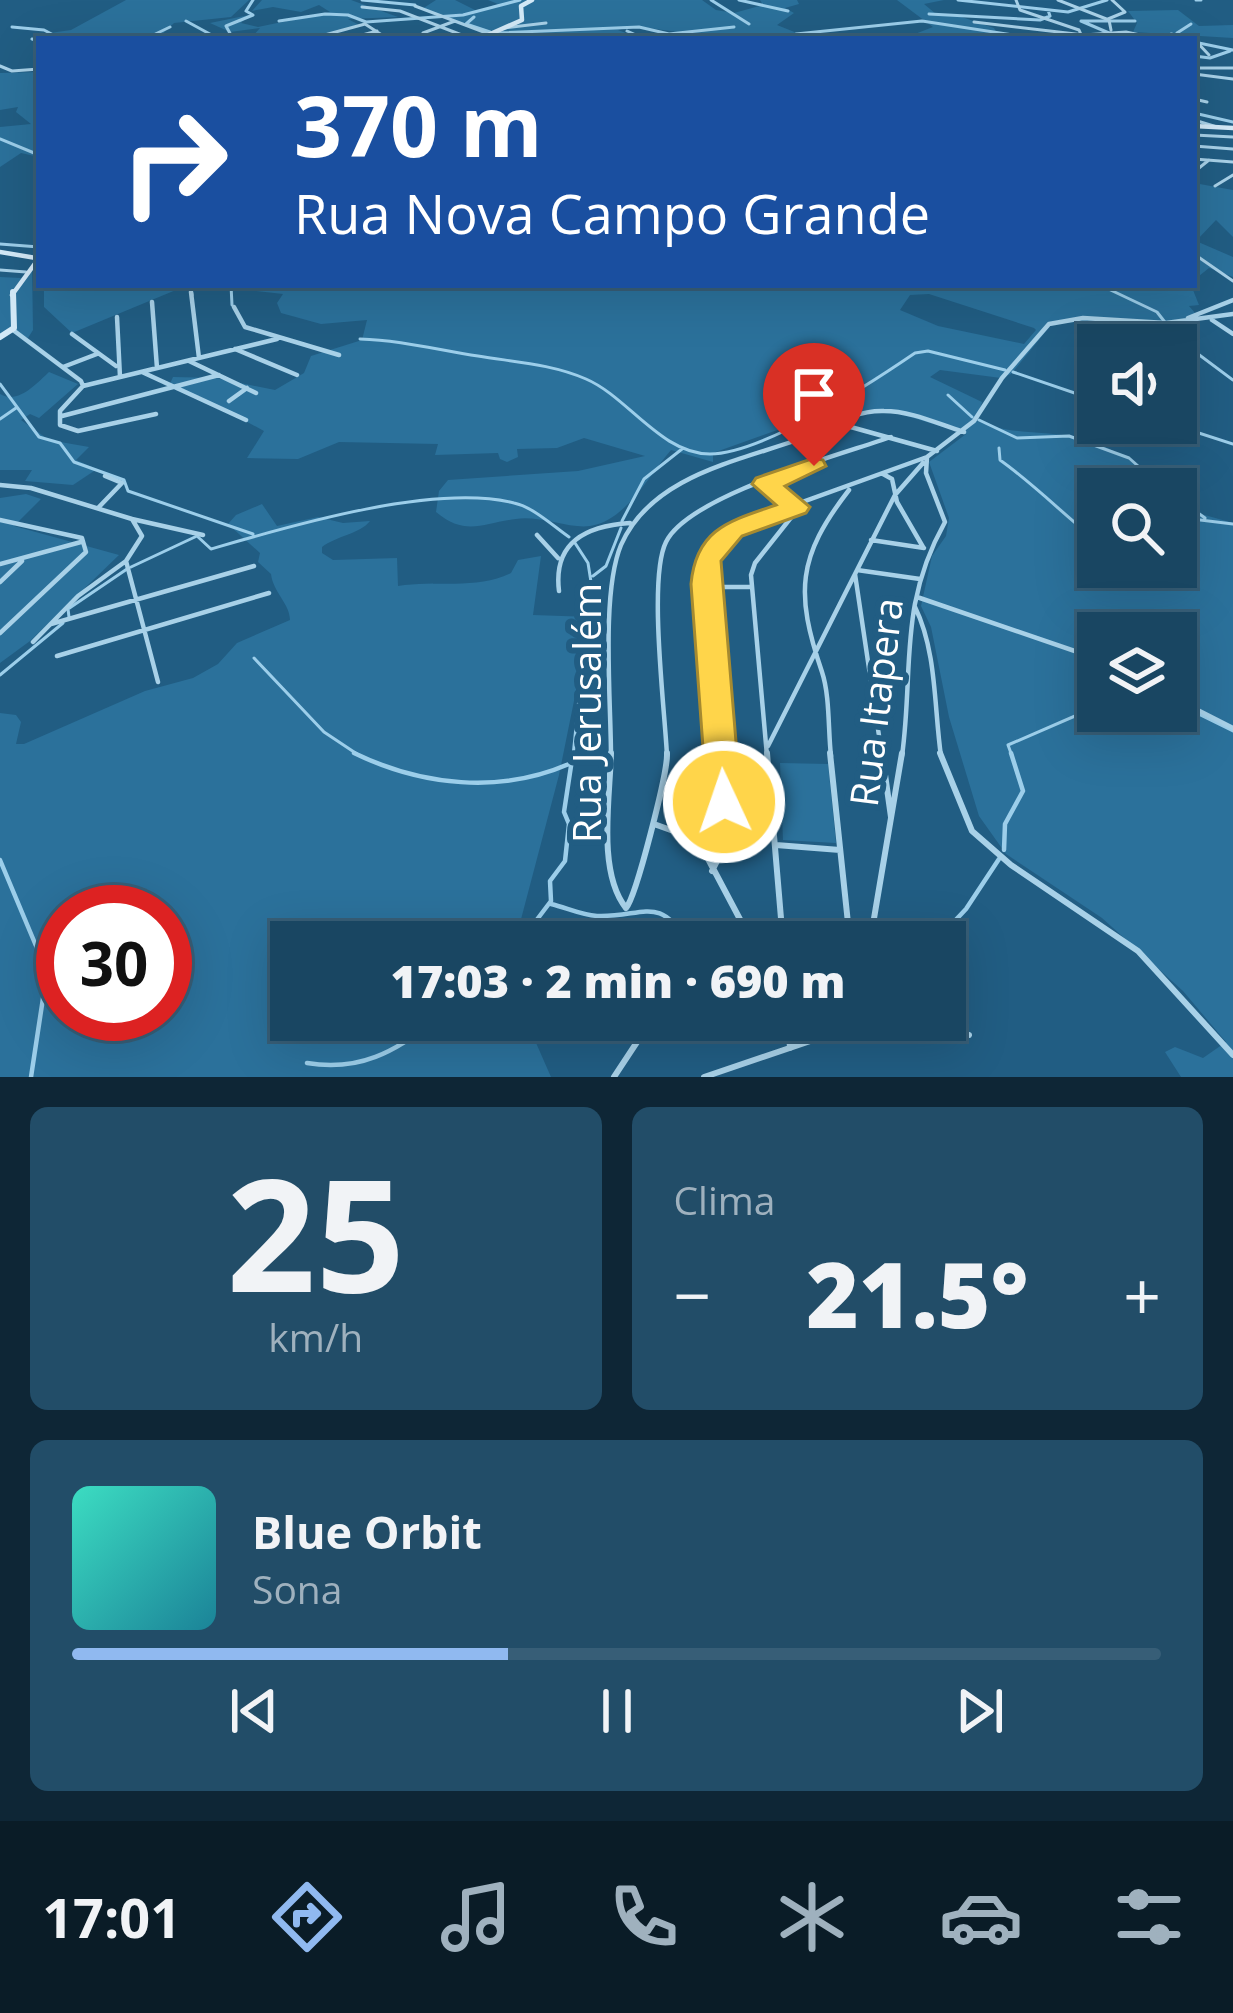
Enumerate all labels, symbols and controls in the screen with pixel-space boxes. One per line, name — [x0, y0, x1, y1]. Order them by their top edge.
text: 370 m — [294, 67, 542, 182]
icon: right — [96, 84, 252, 240]
text: Rua Nova Campo Grande — [294, 176, 930, 250]
map controls — [1077, 324, 1197, 732]
button: sound — [1077, 324, 1197, 444]
pin — [763, 343, 865, 466]
icon: arrive — [781, 361, 847, 427]
button: search — [1077, 468, 1197, 588]
street label: Rua Jerusalém — [559, 583, 612, 843]
street label: Rua Itapera — [836, 595, 914, 809]
button: layers — [1077, 612, 1197, 732]
position arrow — [661, 739, 787, 865]
speed limit sign: 30 — [36, 885, 192, 1041]
text: 17:03 · 2 min · 690 m — [391, 950, 845, 1011]
text: 25 — [227, 1125, 405, 1338]
text: Clima — [674, 1173, 776, 1226]
text: 21.5° — [806, 1232, 1028, 1354]
text: − — [674, 1249, 711, 1339]
text: + — [1123, 1249, 1161, 1339]
text: km/h — [268, 1310, 363, 1363]
text: Blue Orbit — [252, 1501, 482, 1562]
text: Sona — [252, 1562, 342, 1615]
icon: previous — [221, 1678, 287, 1744]
icon: pause — [584, 1678, 650, 1744]
icon: next — [947, 1678, 1013, 1744]
icon: directions — [265, 1875, 349, 1959]
icon: music — [434, 1875, 518, 1959]
icon: phone — [602, 1875, 686, 1959]
icon: climate — [770, 1875, 854, 1959]
icon: car — [939, 1875, 1023, 1959]
icon: filters — [1107, 1875, 1191, 1959]
text: 17:01 — [42, 1880, 181, 1954]

